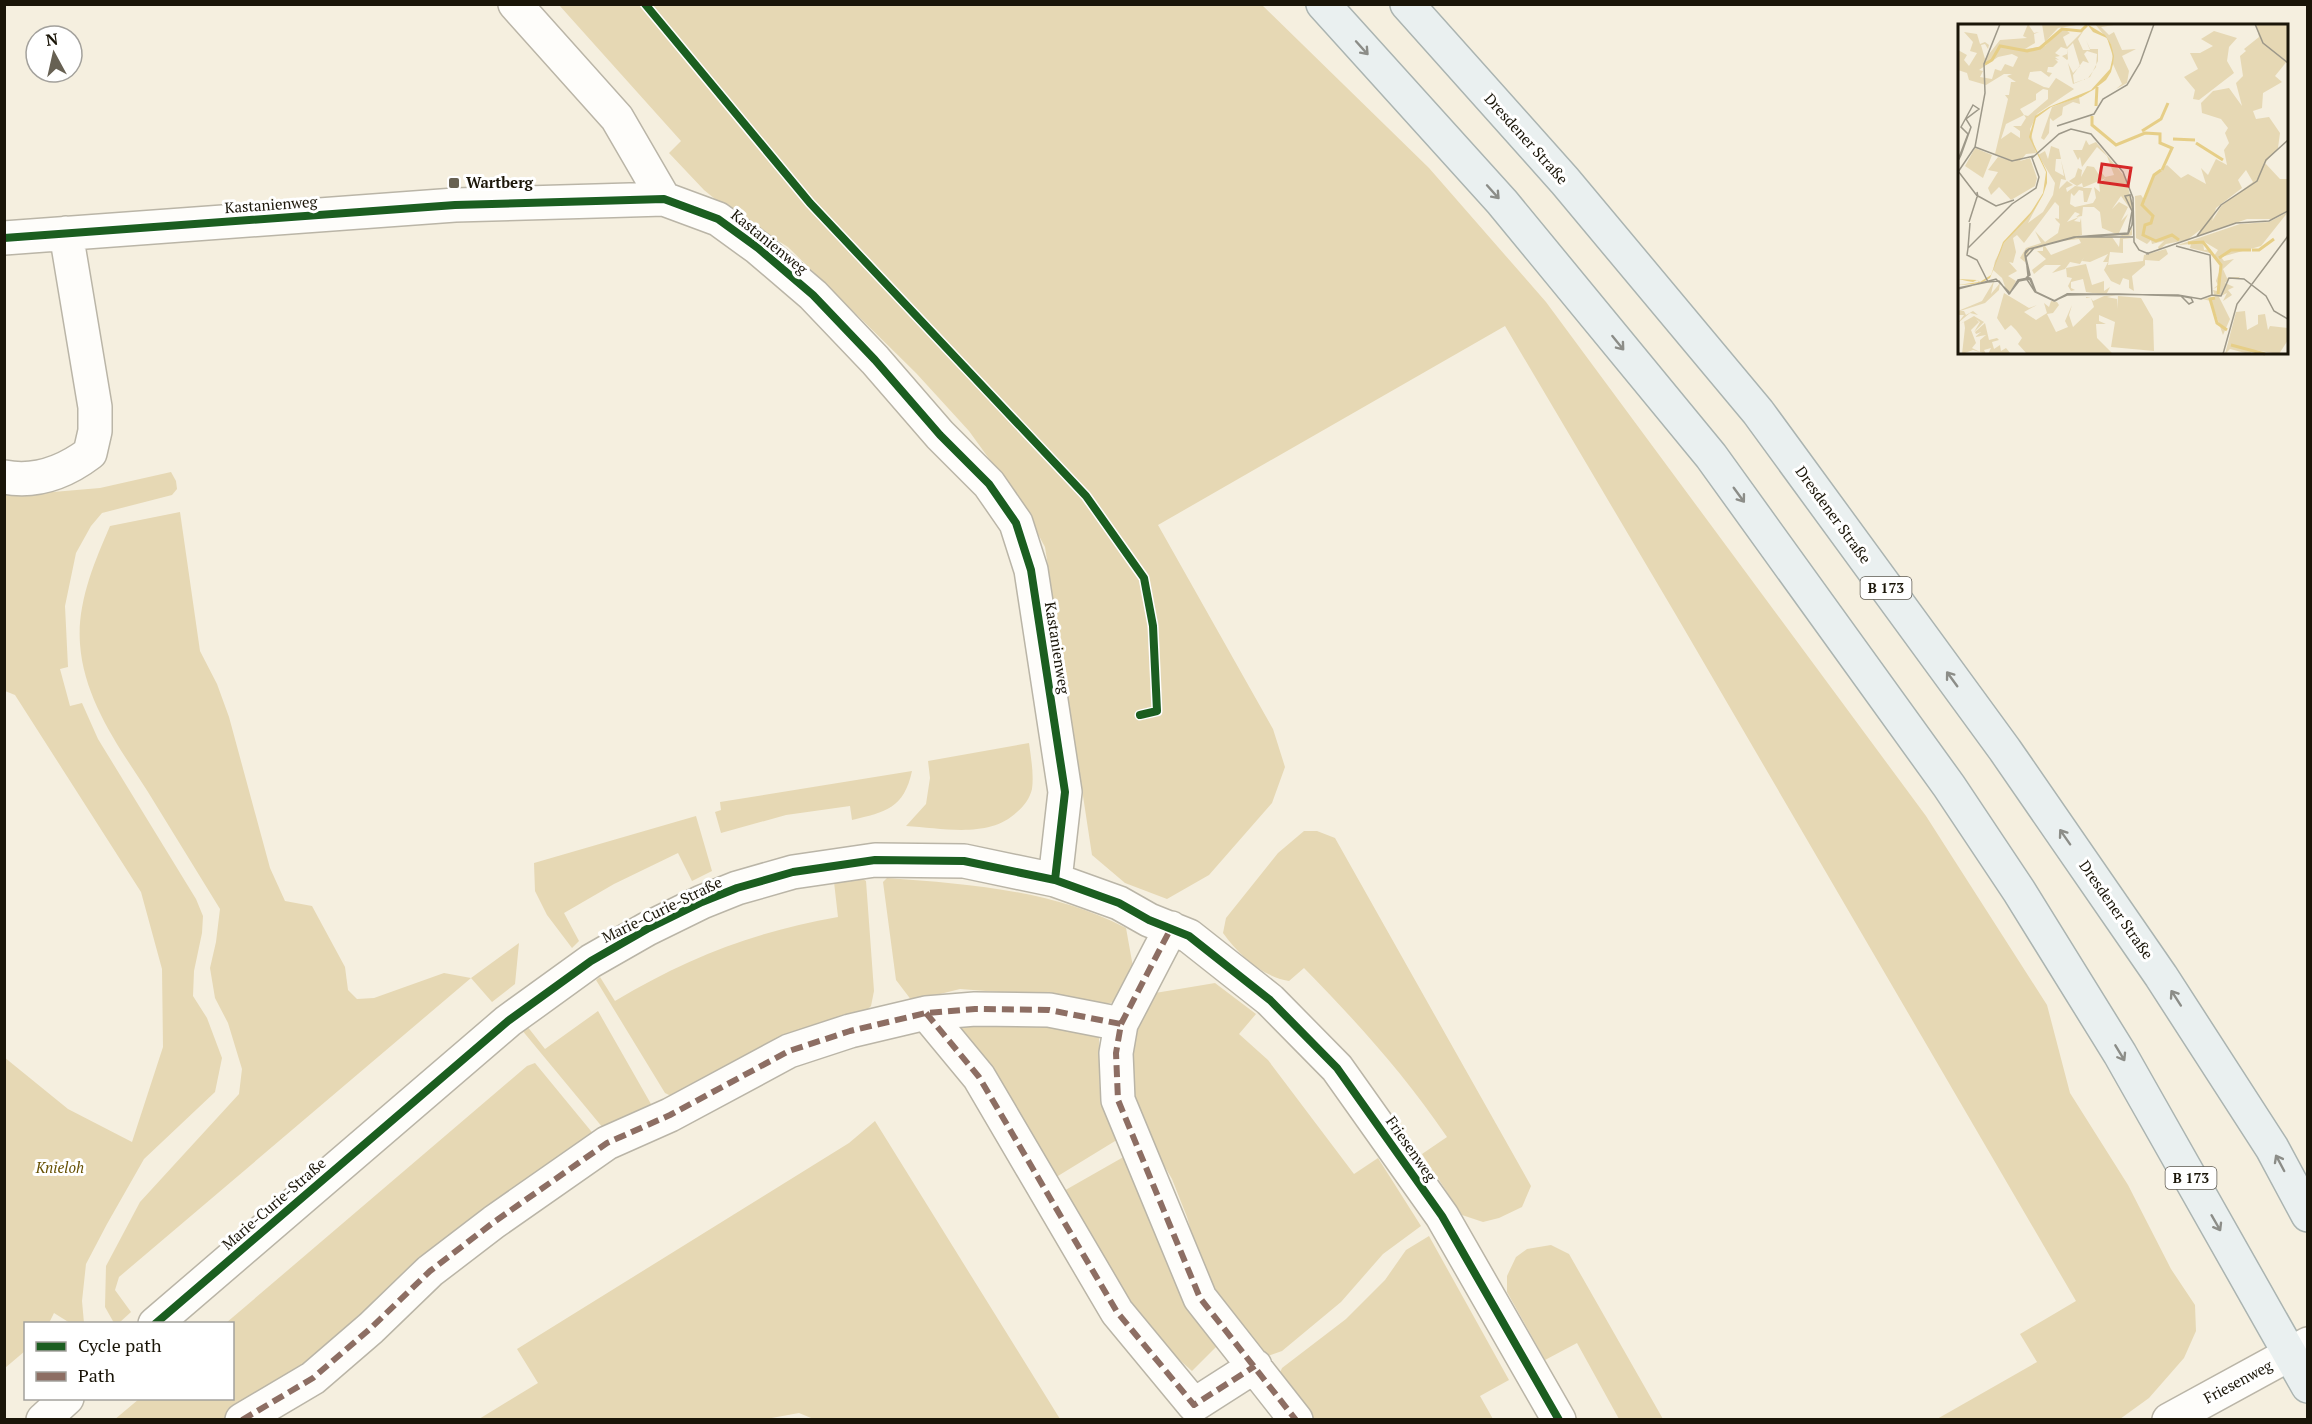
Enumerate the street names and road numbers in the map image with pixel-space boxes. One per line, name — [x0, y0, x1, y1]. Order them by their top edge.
street label: Dresdener Straße — [1480, 88, 1573, 188]
street label: Kastanienweg — [224, 191, 319, 217]
street label: Kastanienweg — [727, 204, 813, 279]
street label: Dresdener Straße — [1792, 462, 1876, 567]
road number: B 173 — [1860, 577, 1912, 599]
street label: Kastanienweg — [1041, 600, 1075, 696]
street label: Dresdener Straße — [2075, 856, 2158, 963]
street label: Marie-Curie-Straße — [598, 871, 725, 947]
street label: Friesenweg — [1382, 1112, 1442, 1186]
street label: Marie-Curie-Straße — [217, 1153, 329, 1254]
road number: B 173 — [2166, 1167, 2216, 1189]
street label: Friesenweg — [2200, 1354, 2276, 1408]

